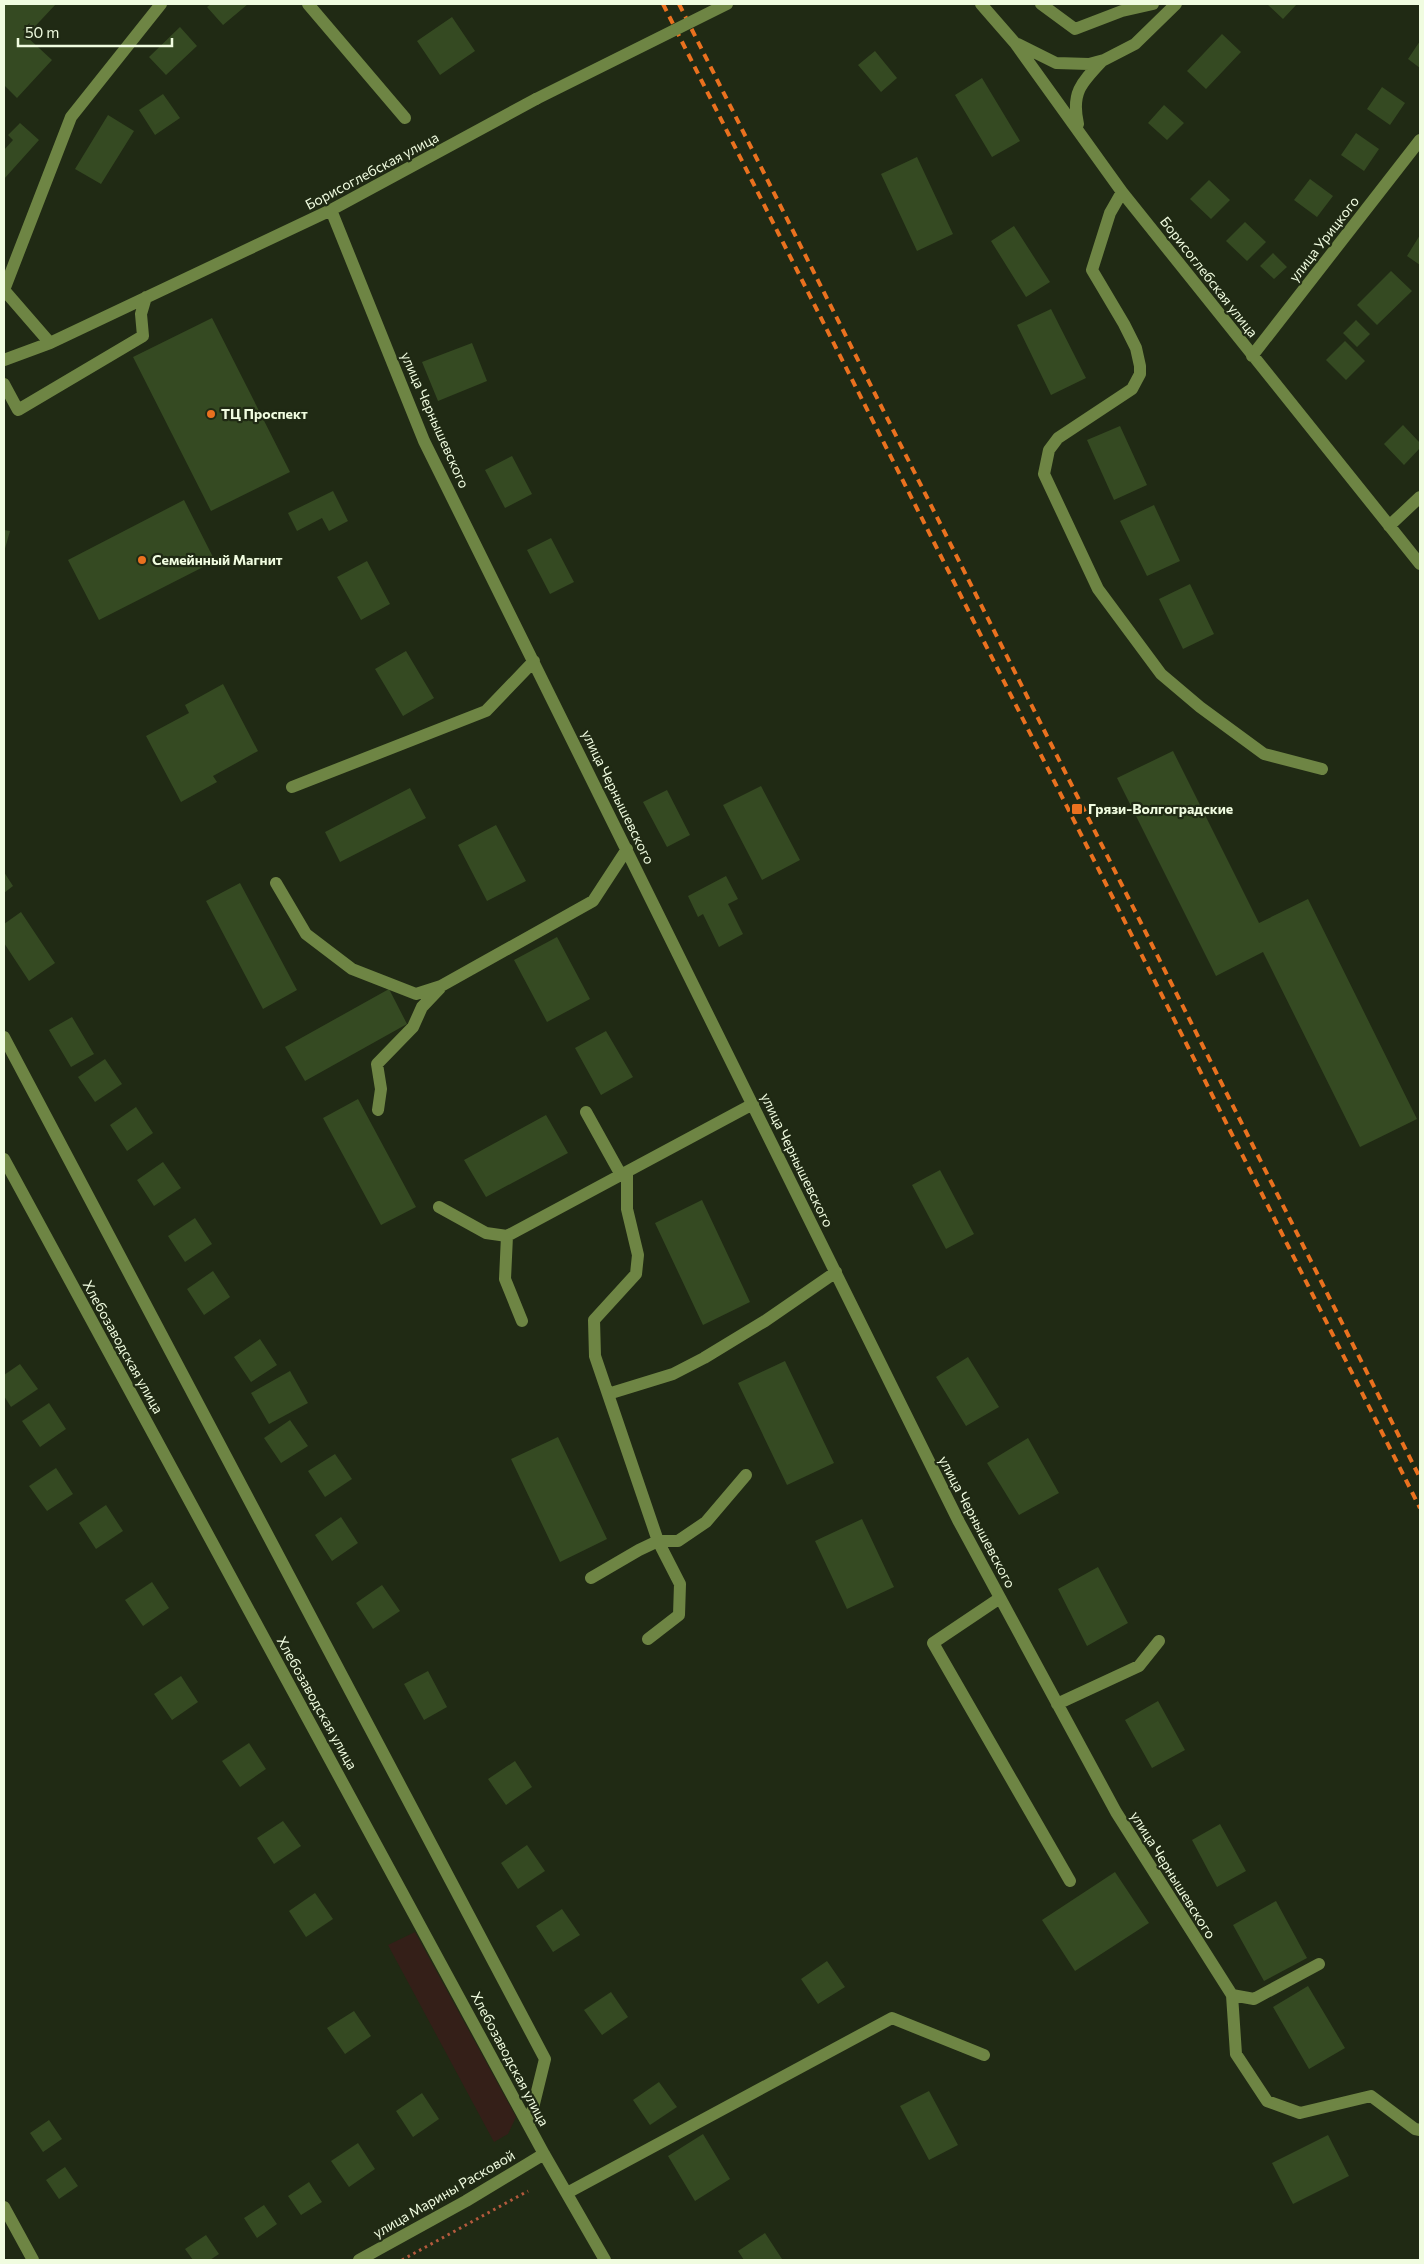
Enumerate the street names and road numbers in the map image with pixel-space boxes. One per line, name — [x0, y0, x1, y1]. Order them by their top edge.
street label: Борисоглебская улица — [302, 128, 441, 213]
street label: улица Урицкого — [1285, 193, 1362, 285]
street label: Борисоглебская улица — [1157, 213, 1262, 340]
street label: улица Чернышевского — [398, 349, 473, 491]
street label: улица Чернышевского — [578, 727, 658, 867]
street label: улица Чернышевского — [757, 1090, 837, 1230]
street label: Хлебозаводская улица — [80, 1277, 167, 1416]
street label: улица Чернышевского — [935, 1453, 1020, 1591]
street label: Хлебозаводская улица — [274, 1633, 361, 1772]
street label: улица Чернышевского — [1127, 1808, 1220, 1942]
street label: Хлебозаводская улица — [468, 1989, 553, 2129]
street label: улица Марины Расковой — [370, 2146, 518, 2241]

